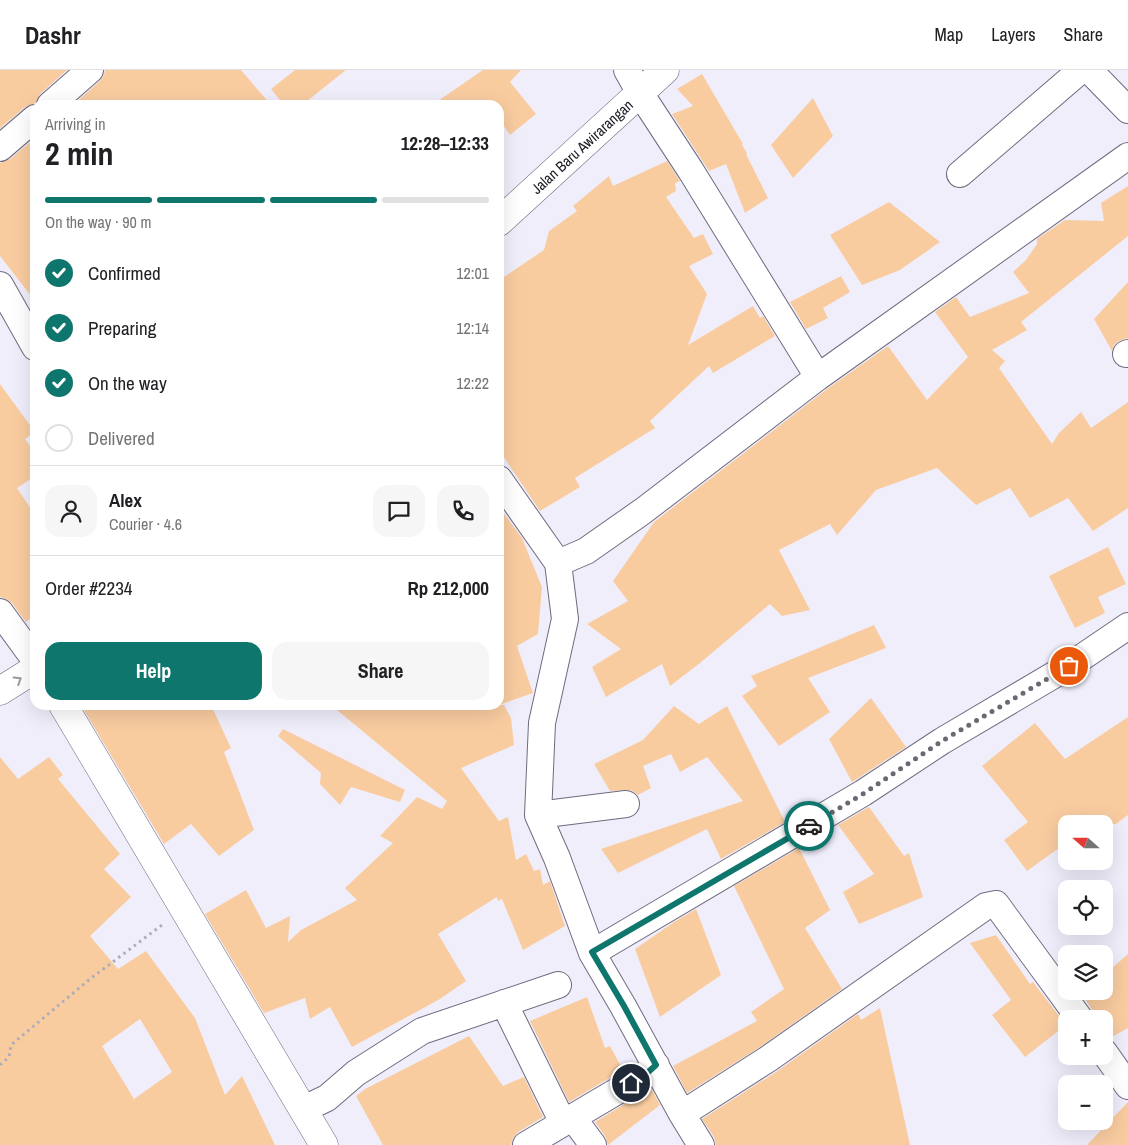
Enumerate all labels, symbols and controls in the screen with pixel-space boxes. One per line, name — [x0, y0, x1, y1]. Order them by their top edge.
text: Dashr — [25, 19, 81, 51]
text: Map — [935, 22, 963, 47]
text: Layers — [991, 22, 1036, 47]
text: Share — [1064, 22, 1103, 47]
street label: Jalan Baru Awirarangan — [526, 94, 637, 198]
text: Arriving in — [45, 113, 106, 135]
text: 12:28–12:33 — [401, 130, 489, 156]
text: 2 min — [45, 132, 114, 175]
text: On the way · 90 m — [45, 211, 151, 233]
icon: check — [45, 259, 73, 287]
text: Confirmed — [88, 260, 161, 286]
text: 12:01 — [456, 262, 489, 284]
icon: check — [45, 314, 73, 342]
text: Preparing — [88, 315, 156, 341]
text: 12:14 — [456, 317, 489, 339]
icon: check — [45, 369, 73, 397]
text: On the way — [88, 370, 167, 396]
text: 12:22 — [456, 372, 489, 394]
text: Delivered — [88, 425, 155, 451]
button: person — [45, 485, 97, 537]
button: chat — [373, 485, 425, 537]
button: phone — [437, 485, 489, 537]
text: Alex — [109, 487, 142, 513]
text: Courier · 4.6 — [109, 513, 182, 535]
text: Order #2234 — [45, 575, 132, 601]
text: Rp 212,000 — [408, 575, 489, 601]
button: Help — [45, 642, 262, 700]
button: Share — [272, 642, 489, 700]
pin — [1048, 645, 1090, 687]
icon: bag — [1055, 652, 1083, 680]
one-way arrow — [12, 677, 21, 686]
courier — [784, 801, 834, 851]
icon: car — [795, 812, 823, 840]
north arrow — [1058, 815, 1112, 870]
map controls — [1058, 815, 1113, 1130]
button: locate — [1058, 880, 1113, 935]
button: layers — [1058, 945, 1113, 1000]
button: + — [1058, 1010, 1113, 1065]
pin — [610, 1062, 652, 1104]
icon: home — [617, 1069, 645, 1097]
button: − — [1058, 1075, 1113, 1130]

